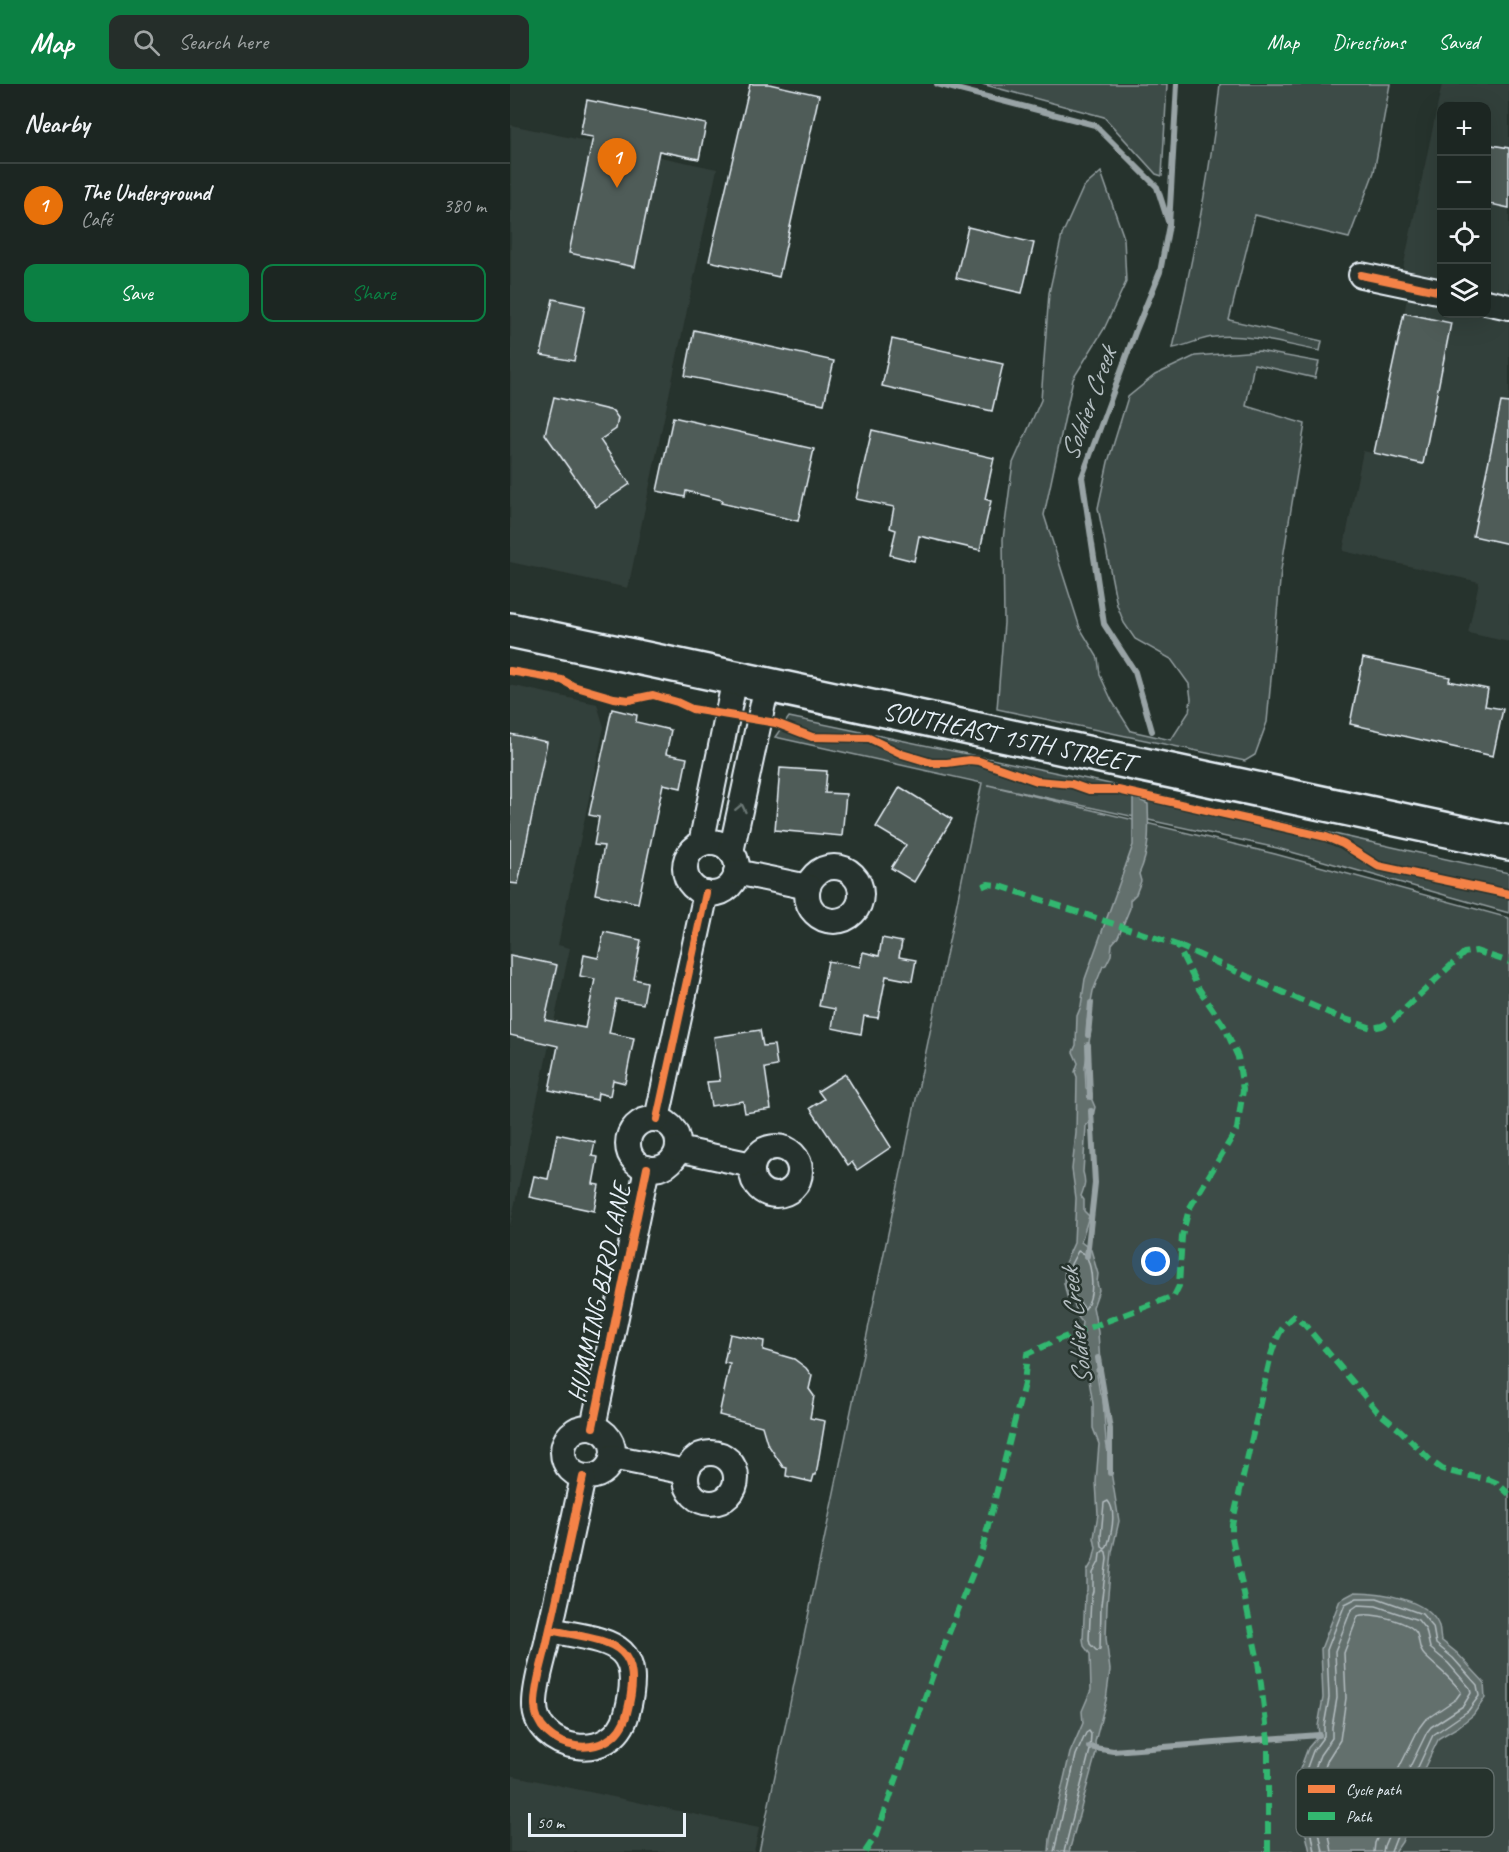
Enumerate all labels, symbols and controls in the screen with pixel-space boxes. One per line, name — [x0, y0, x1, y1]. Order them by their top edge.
search box — [109, 15, 529, 69]
text: Map — [30, 25, 73, 60]
icon: search — [130, 26, 163, 59]
text: Search here — [178, 28, 268, 56]
text: Map — [1267, 29, 1299, 55]
text: Directions — [1332, 29, 1405, 55]
text: Saved — [1438, 29, 1479, 55]
map controls — [1437, 102, 1491, 318]
button: + — [1437, 102, 1491, 156]
text: Nearby — [24, 107, 89, 140]
pin: 1 — [598, 138, 636, 188]
button: − — [1437, 156, 1491, 210]
text: The Underground — [81, 179, 210, 207]
text: 1 — [39, 193, 48, 218]
text: 380 m — [443, 193, 486, 218]
text: Café — [81, 207, 112, 232]
button: locate — [1437, 210, 1491, 264]
button: Save — [24, 264, 249, 322]
button: Share — [261, 264, 486, 322]
button: layers — [1437, 264, 1491, 318]
water label: Soldier Creek — [1052, 339, 1125, 465]
street label: SOUTHEAST 15TH STREET — [880, 694, 1144, 781]
one-way arrow — [733, 804, 746, 814]
street label: HUMMING BIRD LANE — [560, 1177, 639, 1406]
your location — [1141, 1247, 1170, 1276]
water label: Soldier Creek — [1051, 1263, 1100, 1387]
legend — [1296, 1768, 1494, 1837]
text: Cycle path — [1346, 1780, 1402, 1800]
text: Path — [1346, 1807, 1373, 1827]
scale bar — [528, 1810, 686, 1838]
text: 50 m — [537, 1813, 564, 1833]

